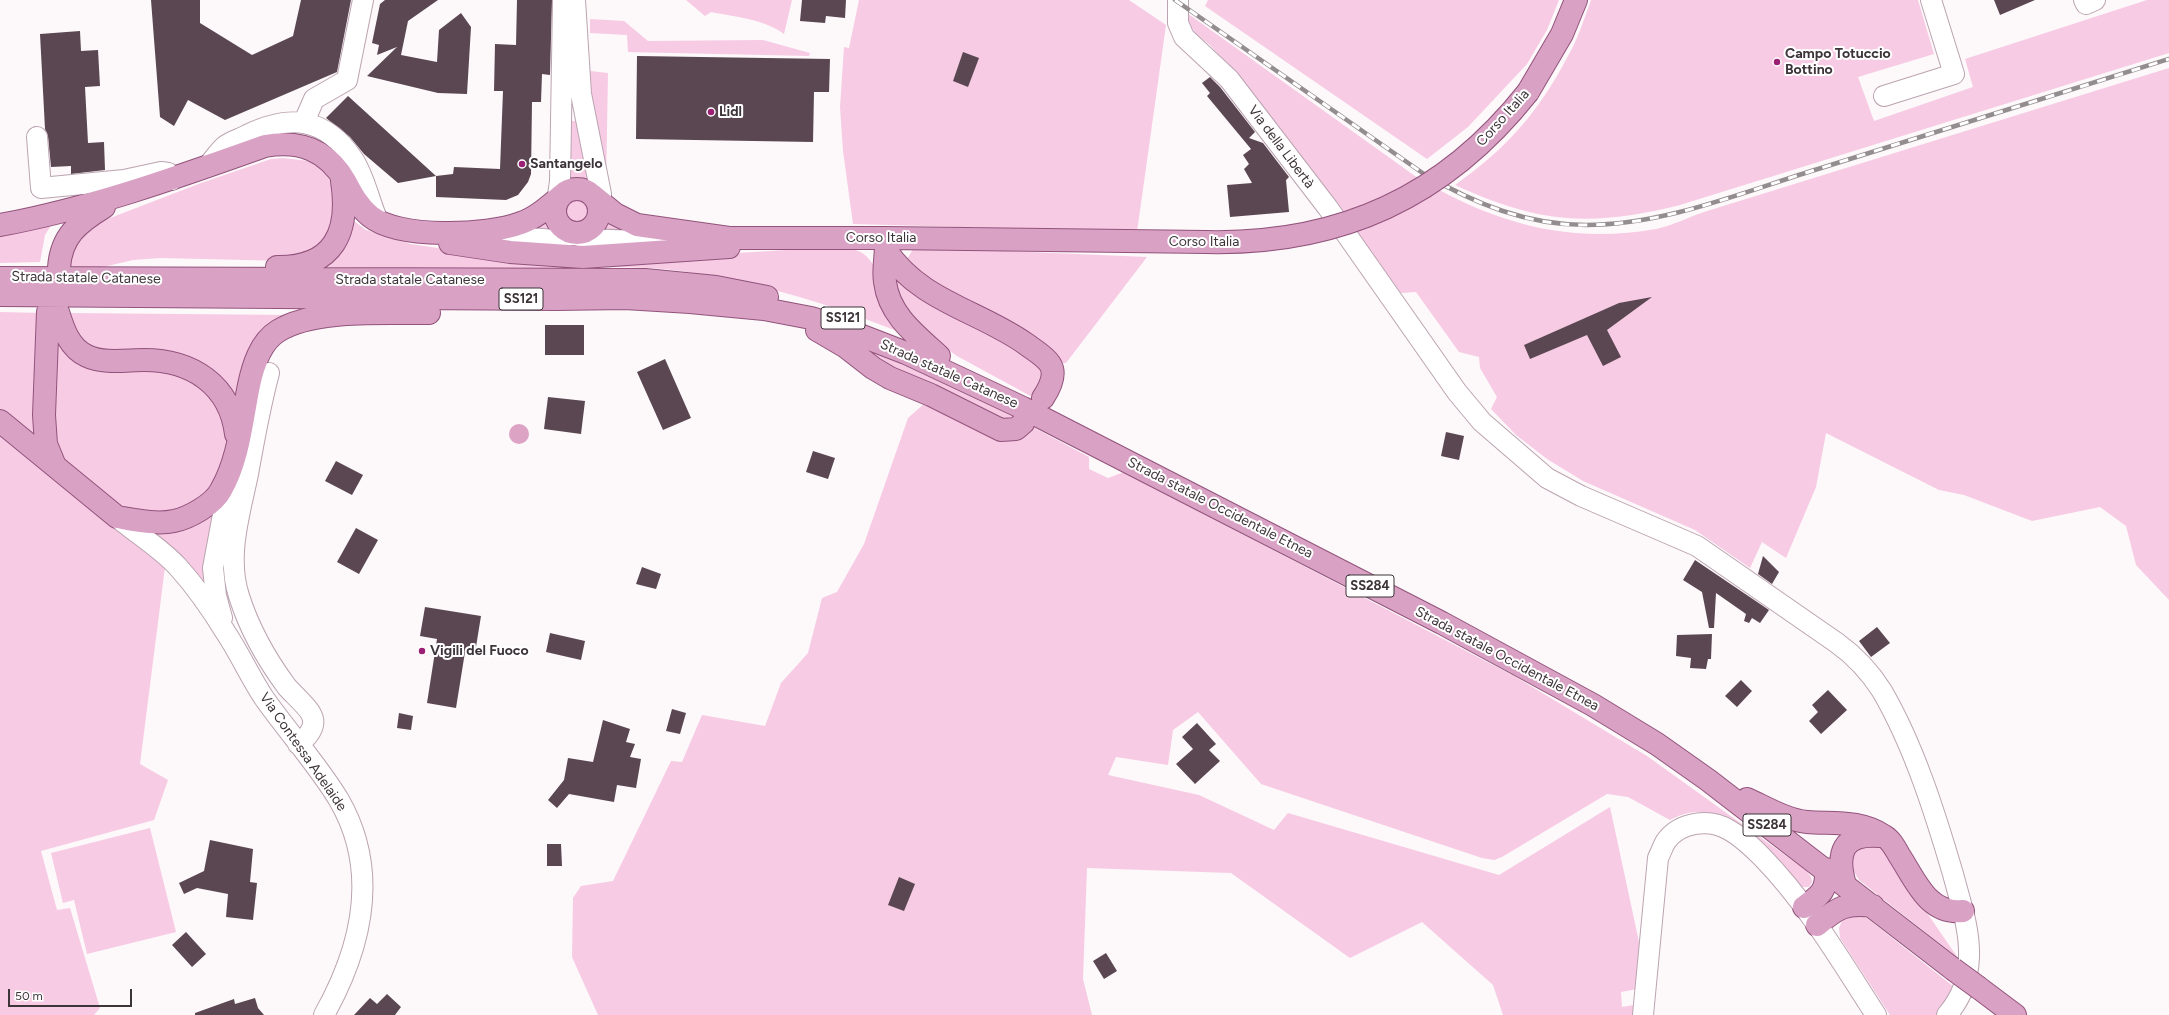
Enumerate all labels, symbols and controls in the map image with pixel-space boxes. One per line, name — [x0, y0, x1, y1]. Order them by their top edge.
place label: Campo Totuccio Bottino — [1785, 46, 1891, 78]
marker: Campo Totuccio Bottino — [1772, 57, 1782, 67]
street label: Corso Italia — [1473, 86, 1533, 150]
street label: Via della Libertà — [1244, 102, 1318, 192]
place label: Lidl — [719, 104, 742, 120]
marker: Lidl — [706, 107, 716, 117]
place label: Santangelo — [530, 156, 603, 172]
marker: Santangelo — [517, 159, 527, 169]
street label: Corso Italia — [846, 230, 916, 246]
street label: Corso Italia — [1169, 234, 1239, 250]
street label: Strada statale Catanese — [11, 268, 161, 288]
street label: Strada statale Catanese — [335, 272, 485, 288]
road number: SS121 — [499, 288, 543, 310]
road number: SS121 — [821, 307, 865, 329]
street label: Strada statale Catanese — [877, 336, 1021, 412]
street label: Strada statale Occidentale Etnea — [1125, 454, 1315, 562]
road number: SS284 — [1346, 575, 1394, 597]
street label: Strada statale Occidentale Etnea — [1412, 603, 1602, 715]
place label: Vigili del Fuoco — [430, 643, 529, 659]
marker: Vigili del Fuoco — [417, 646, 427, 656]
street label: Via Contessa Adelaide — [256, 690, 350, 814]
road number: SS284 — [1743, 814, 1791, 836]
scale bar — [10, 981, 134, 1007]
text: 50 m — [15, 989, 43, 1003]

